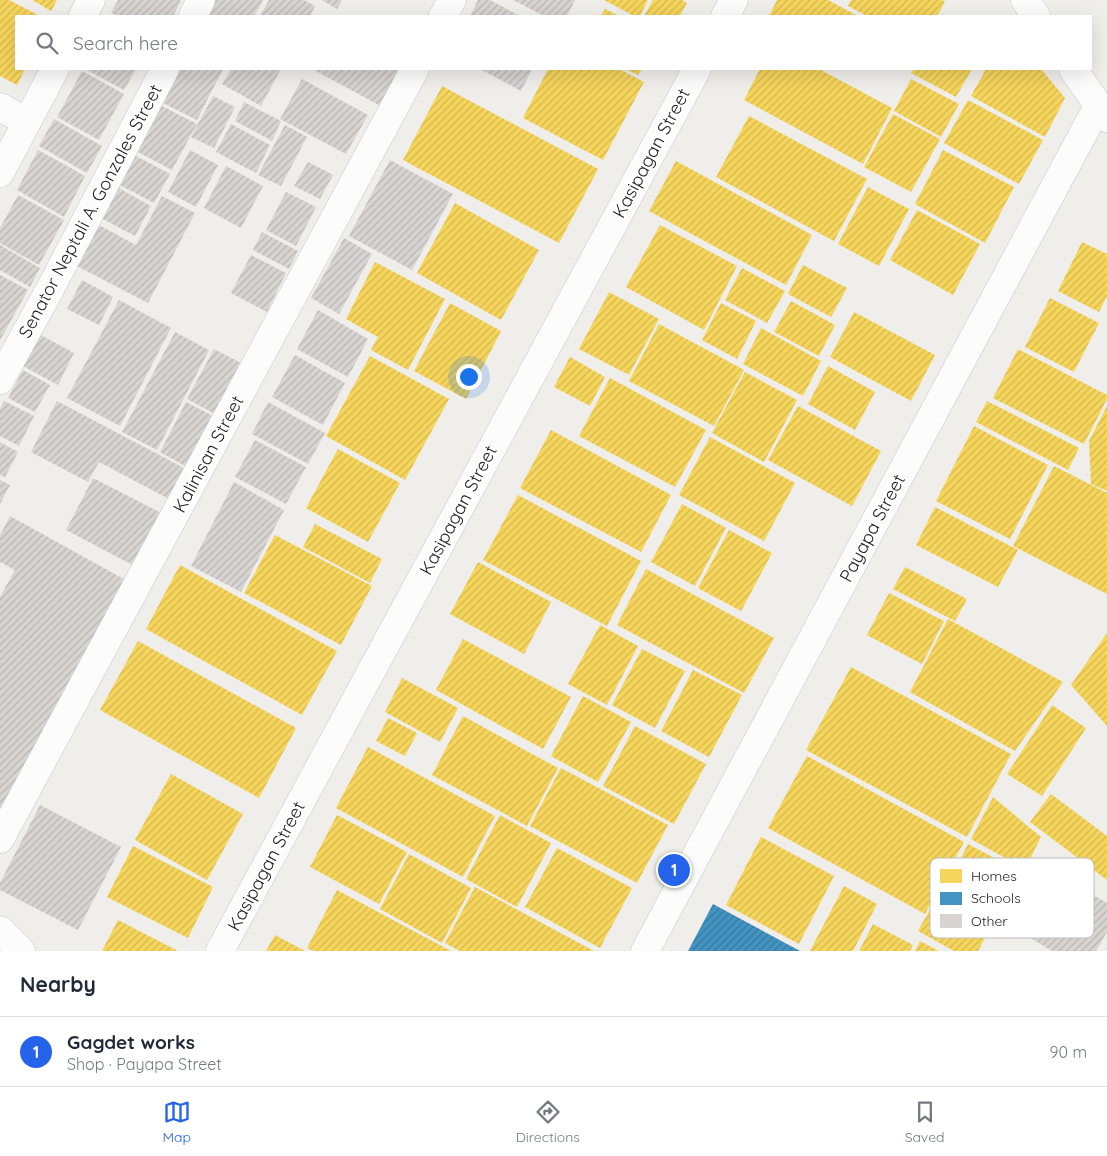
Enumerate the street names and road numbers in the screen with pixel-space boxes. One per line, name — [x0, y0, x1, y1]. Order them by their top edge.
street label: Senator Neptali A. Gonzales Street — [13, 80, 167, 342]
street label: Kasipagan Street — [607, 84, 695, 222]
street label: Kalinisan Street — [167, 392, 249, 516]
street label: Kasipagan Street — [414, 441, 502, 579]
street label: Payapa Street — [834, 470, 910, 586]
street label: Kasipagan Street — [222, 797, 310, 935]

